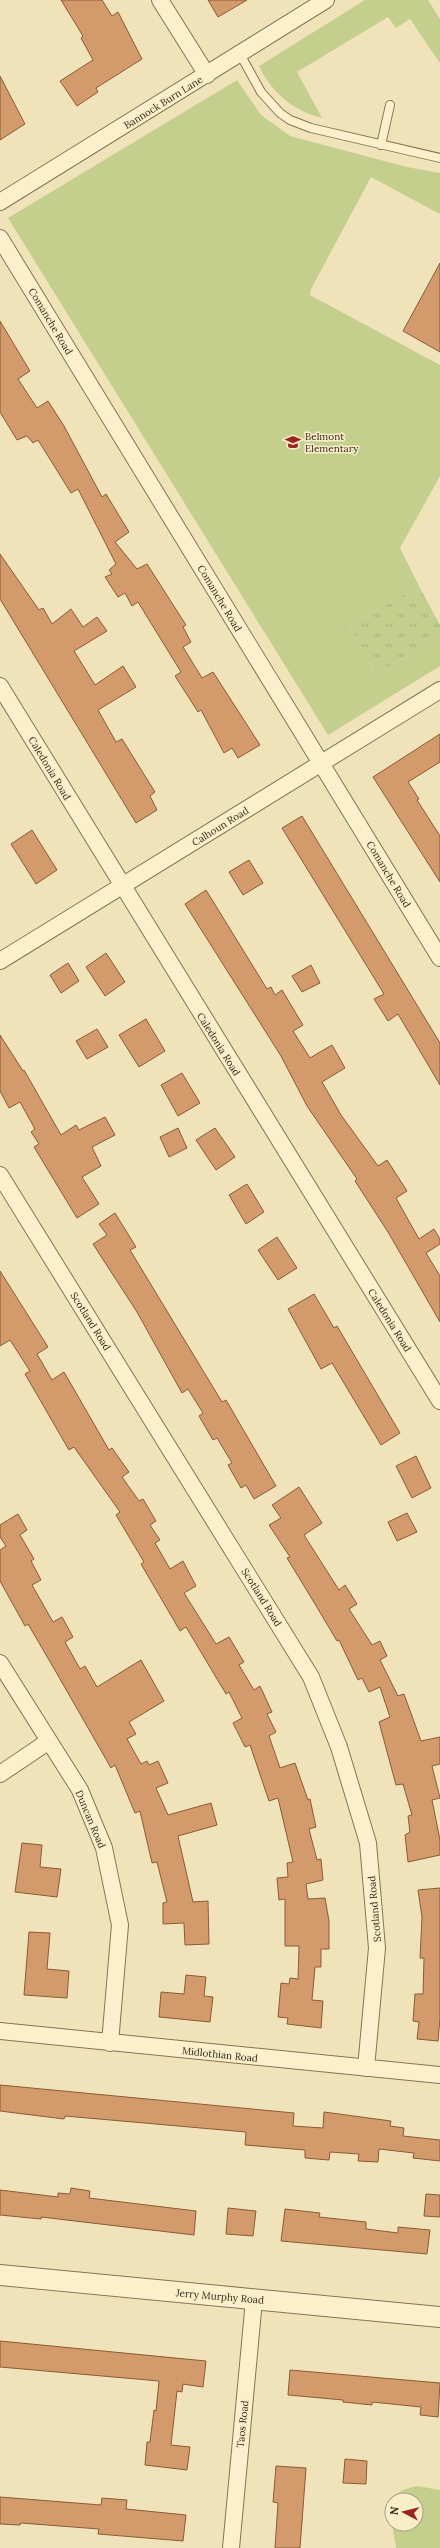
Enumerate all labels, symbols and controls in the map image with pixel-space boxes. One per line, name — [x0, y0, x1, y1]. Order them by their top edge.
street label: Bannock Burn Lane — [121, 73, 206, 132]
street label: Comanche Road — [26, 286, 76, 357]
place label: Belmont Elementary — [305, 430, 359, 455]
school or university icon: Belmont Elementary — [284, 433, 302, 451]
street label: Comanche Road — [195, 563, 245, 634]
street label: Caledonia Road — [25, 734, 74, 802]
street label: Calhoun Road — [189, 804, 251, 849]
street label: Comanche Road — [364, 839, 414, 910]
street label: Caledonia Road — [194, 1010, 243, 1078]
street label: Caledonia Road — [365, 1286, 414, 1354]
street label: Scotland Road — [67, 1290, 114, 1353]
street label: Scotland Road — [238, 1566, 285, 1629]
street label: Duncan Road — [72, 1788, 109, 1850]
street label: Scotland Road — [365, 1875, 384, 1943]
street label: Midlothian Road — [181, 2044, 259, 2065]
street label: Jerry Murphy Road — [174, 2286, 264, 2307]
street label: Taos Road — [234, 2400, 251, 2448]
north arrow — [384, 2492, 424, 2532]
text: N — [387, 2505, 402, 2516]

